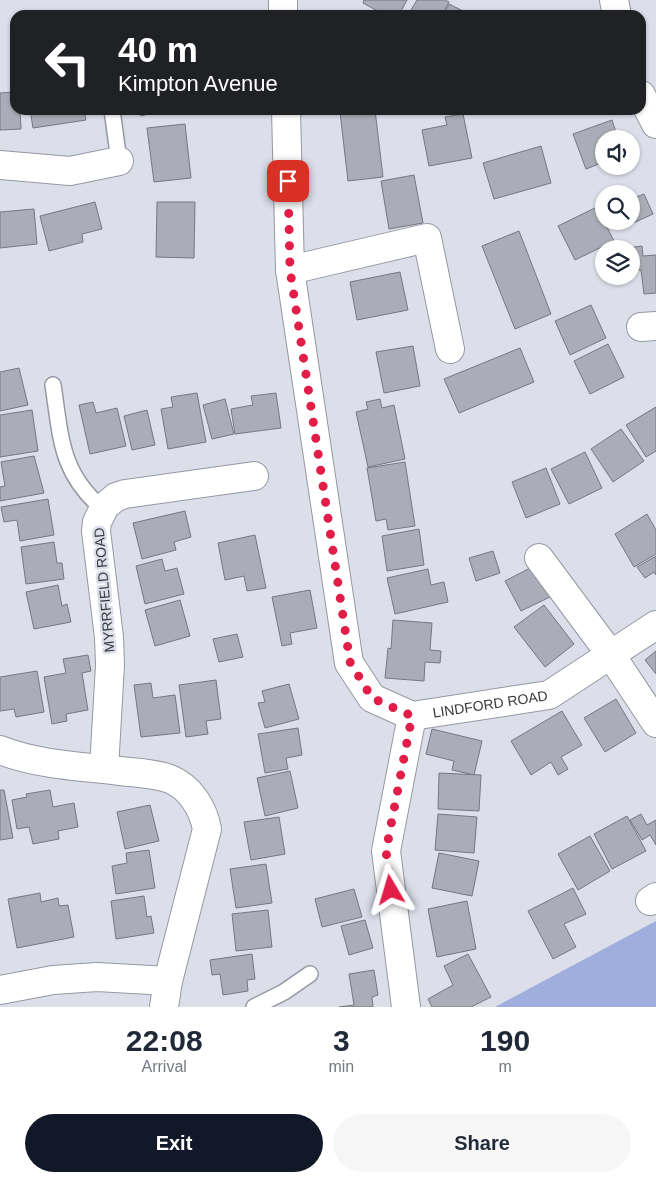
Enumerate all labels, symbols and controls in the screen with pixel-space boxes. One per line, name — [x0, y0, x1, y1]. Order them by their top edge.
icon: left — [35, 30, 100, 95]
text: 40 m — [118, 30, 198, 69]
text: Kimpton Avenue — [118, 71, 278, 96]
map controls — [595, 130, 640, 285]
button: sound — [595, 130, 640, 175]
pin — [267, 160, 309, 202]
icon: arrive — [274, 167, 302, 195]
button: search — [595, 185, 640, 230]
button: layers — [595, 240, 640, 285]
street label: MYRRFIELD ROAD — [91, 527, 117, 653]
street label: LINDFORD ROAD — [432, 687, 549, 721]
position arrow — [364, 863, 416, 915]
text: 22:08 — [126, 1024, 203, 1057]
text: 3 — [333, 1024, 350, 1057]
text: 190 — [480, 1024, 530, 1057]
text: Arrival — [142, 1058, 187, 1075]
text: min — [328, 1058, 354, 1075]
text: m — [498, 1058, 512, 1075]
button: Exit — [25, 1114, 323, 1172]
button: Share — [333, 1114, 631, 1172]

